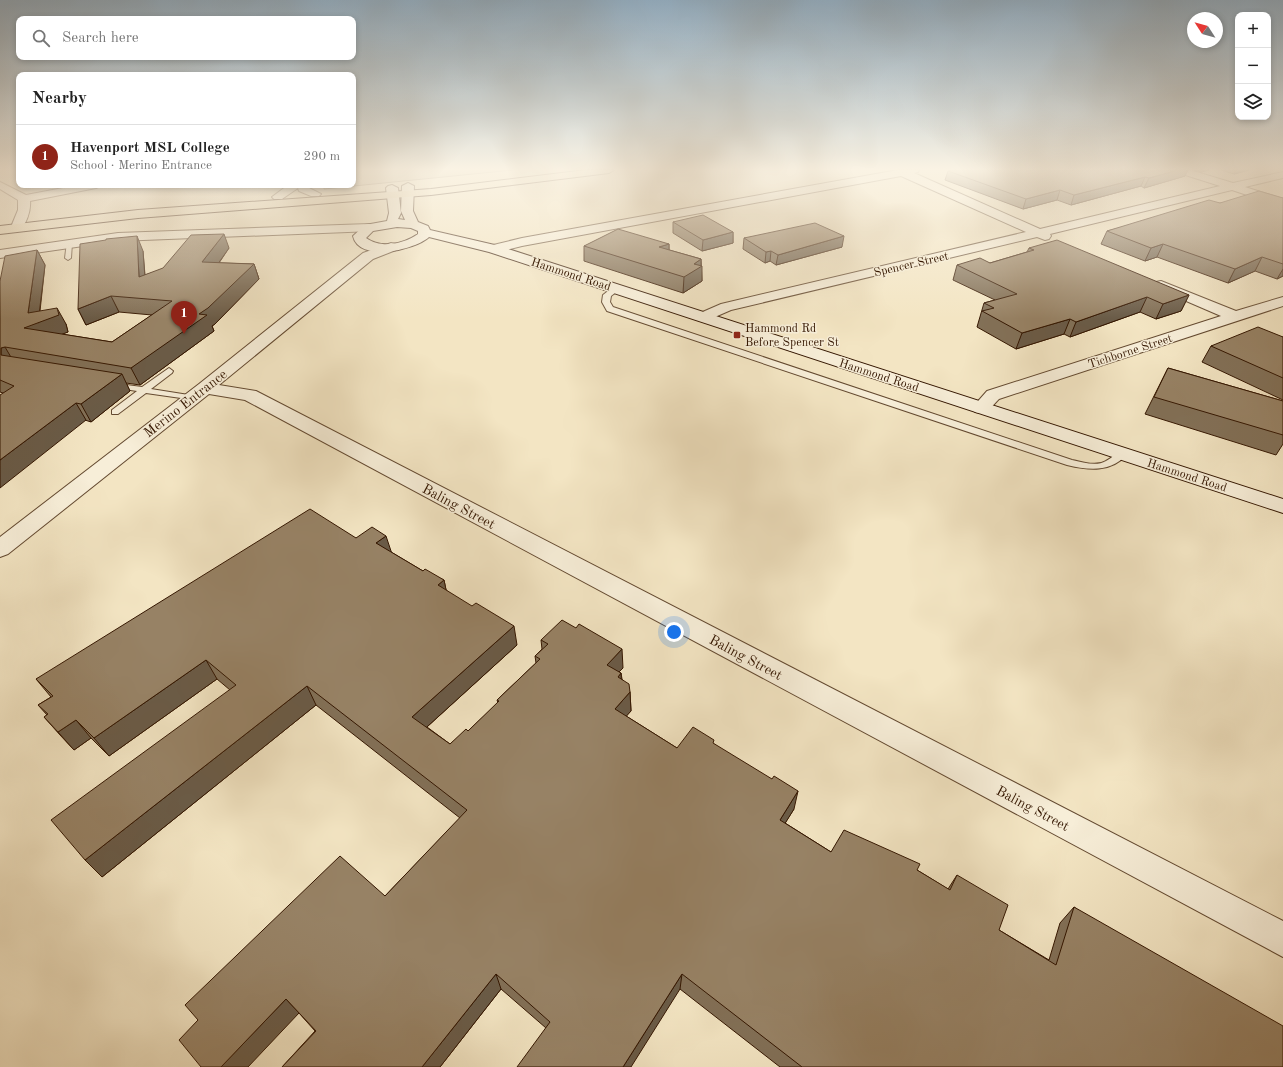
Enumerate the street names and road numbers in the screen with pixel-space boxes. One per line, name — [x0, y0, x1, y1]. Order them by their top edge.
street label: Spencer Street — [873, 251, 950, 279]
street label: Hammond Road — [529, 256, 612, 294]
street label: Tichborne Street — [1087, 333, 1174, 371]
street label: Hammond Road — [837, 357, 920, 395]
street label: Merino Entrance — [142, 367, 230, 440]
street label: Hammond Road — [1145, 457, 1228, 495]
street label: Baling Street — [420, 482, 497, 532]
street label: Baling Street — [707, 633, 784, 683]
street label: Baling Street — [994, 784, 1071, 834]

